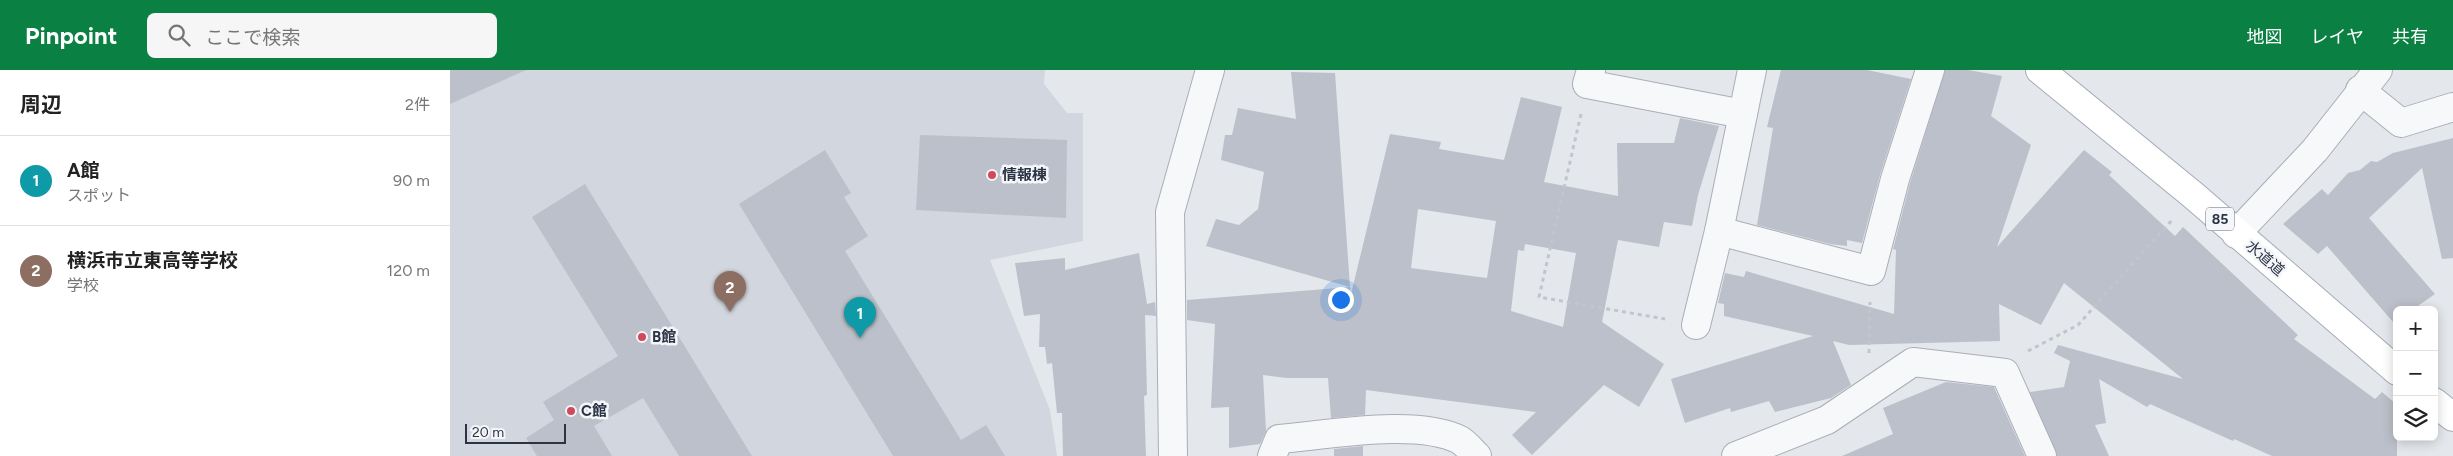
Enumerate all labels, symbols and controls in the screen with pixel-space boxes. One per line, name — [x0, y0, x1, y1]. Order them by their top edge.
search box — [147, 13, 497, 58]
text: Pinpoint — [25, 21, 117, 50]
icon: search — [165, 21, 193, 49]
text: ここで検索 — [205, 26, 300, 49]
text: 地図 — [2247, 26, 2283, 48]
text: レイヤ — [2311, 26, 2364, 48]
text: 共有 — [2392, 26, 2428, 48]
text: 周辺 — [20, 92, 62, 117]
text: 2件 — [405, 95, 430, 114]
text: A館 — [67, 159, 100, 182]
place label: 情報棟 — [1002, 166, 1047, 184]
marker: 情報棟 — [986, 169, 998, 181]
text: 1 — [33, 171, 39, 190]
text: 90 m — [393, 171, 430, 190]
text: スポット — [67, 186, 131, 205]
road number: 85 — [2206, 208, 2234, 230]
street label: 水道道 — [2242, 236, 2288, 280]
text: 横浜市立東高等学校 — [67, 249, 238, 272]
text: 2 — [31, 261, 41, 280]
text: 120 m — [387, 261, 430, 280]
pin: 2 — [714, 271, 746, 312]
text: 学校 — [67, 276, 99, 295]
your location — [1328, 287, 1354, 313]
pin: 1 — [844, 297, 876, 338]
map controls — [2393, 306, 2438, 441]
button: + — [2393, 306, 2438, 351]
place label: B館 — [652, 328, 676, 346]
marker: B館 — [636, 331, 648, 343]
button: − — [2393, 351, 2438, 396]
button: layers — [2393, 396, 2438, 441]
place label: C館 — [581, 402, 607, 420]
marker: C館 — [565, 405, 577, 417]
scale bar — [465, 421, 566, 444]
text: 20 m — [472, 424, 504, 441]

